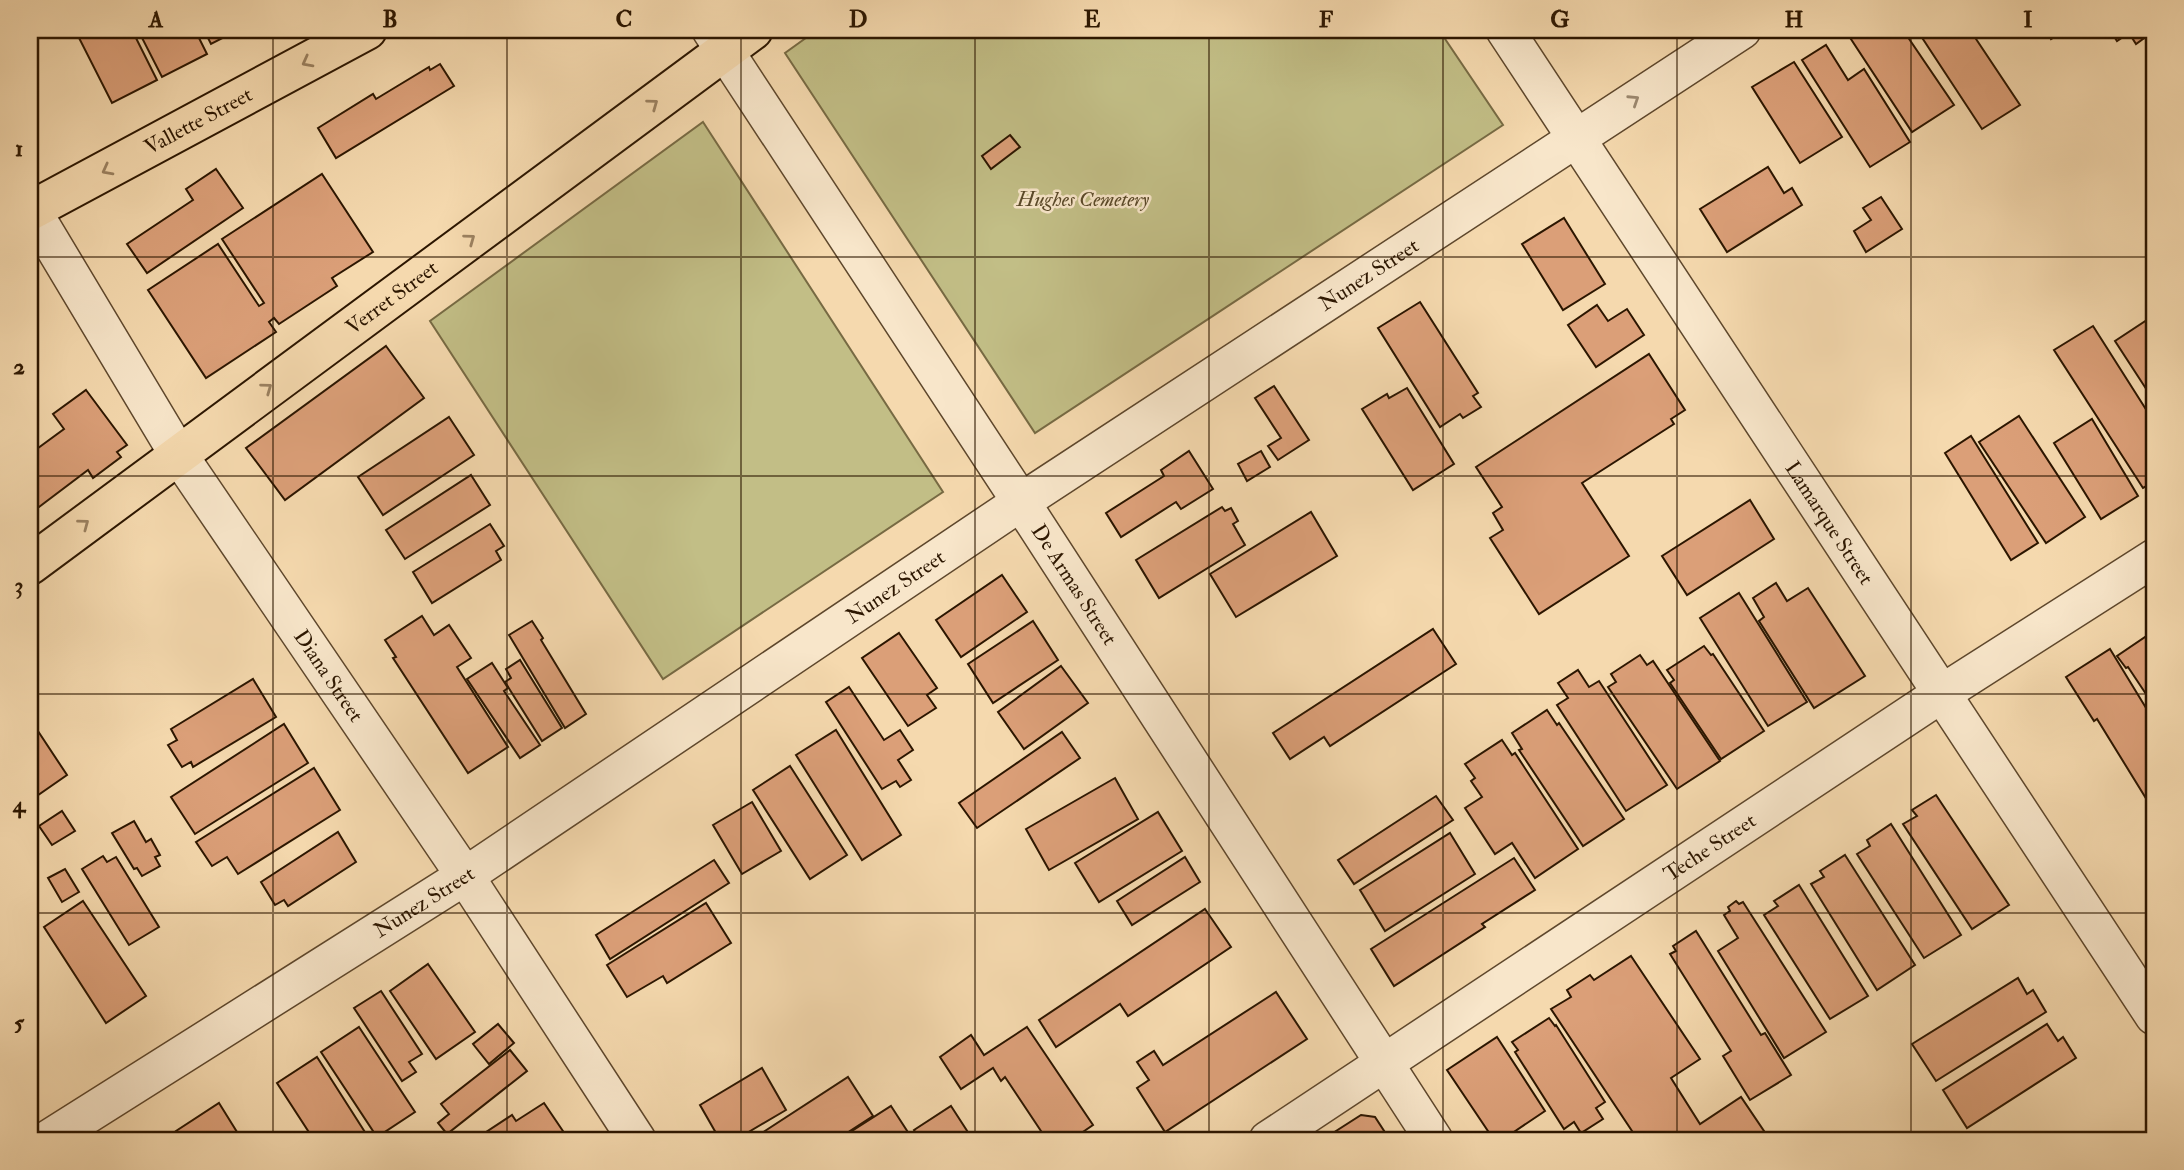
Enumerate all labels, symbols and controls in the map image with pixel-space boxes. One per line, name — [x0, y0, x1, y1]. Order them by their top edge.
text: A — [148, 5, 164, 34]
text: B — [382, 5, 398, 34]
text: C — [616, 5, 632, 34]
text: D — [849, 5, 867, 34]
text: E — [1084, 5, 1101, 34]
text: F — [1319, 5, 1334, 34]
text: G — [1550, 5, 1570, 34]
text: H — [1785, 5, 1804, 34]
text: I — [2023, 5, 2033, 34]
one-way arrow — [302, 54, 315, 67]
street label: Vallette Street — [140, 81, 257, 161]
one-way arrow — [1626, 95, 1639, 108]
one-way arrow — [645, 100, 658, 112]
text: 1 — [15, 134, 23, 163]
one-way arrow — [102, 161, 114, 175]
park label: Hughes Cemetery — [1016, 186, 1150, 213]
street label: Nunez Street — [1314, 232, 1424, 317]
one-way arrow — [462, 234, 475, 247]
street label: Verret Street — [340, 254, 443, 340]
text: 2 — [13, 352, 25, 381]
one-way arrow — [259, 384, 272, 396]
street label: Lamarque Street — [1779, 456, 1880, 590]
one-way arrow — [77, 519, 89, 532]
street label: De Armas Street — [1025, 519, 1124, 650]
street label: Nunez Street — [840, 543, 950, 630]
text: 3 — [15, 571, 23, 600]
street label: Diana Street — [288, 624, 370, 727]
text: 4 — [12, 790, 27, 819]
street label: Teche Street — [1659, 807, 1761, 887]
street label: Nunez Street — [369, 860, 480, 944]
text: 5 — [14, 1008, 25, 1037]

